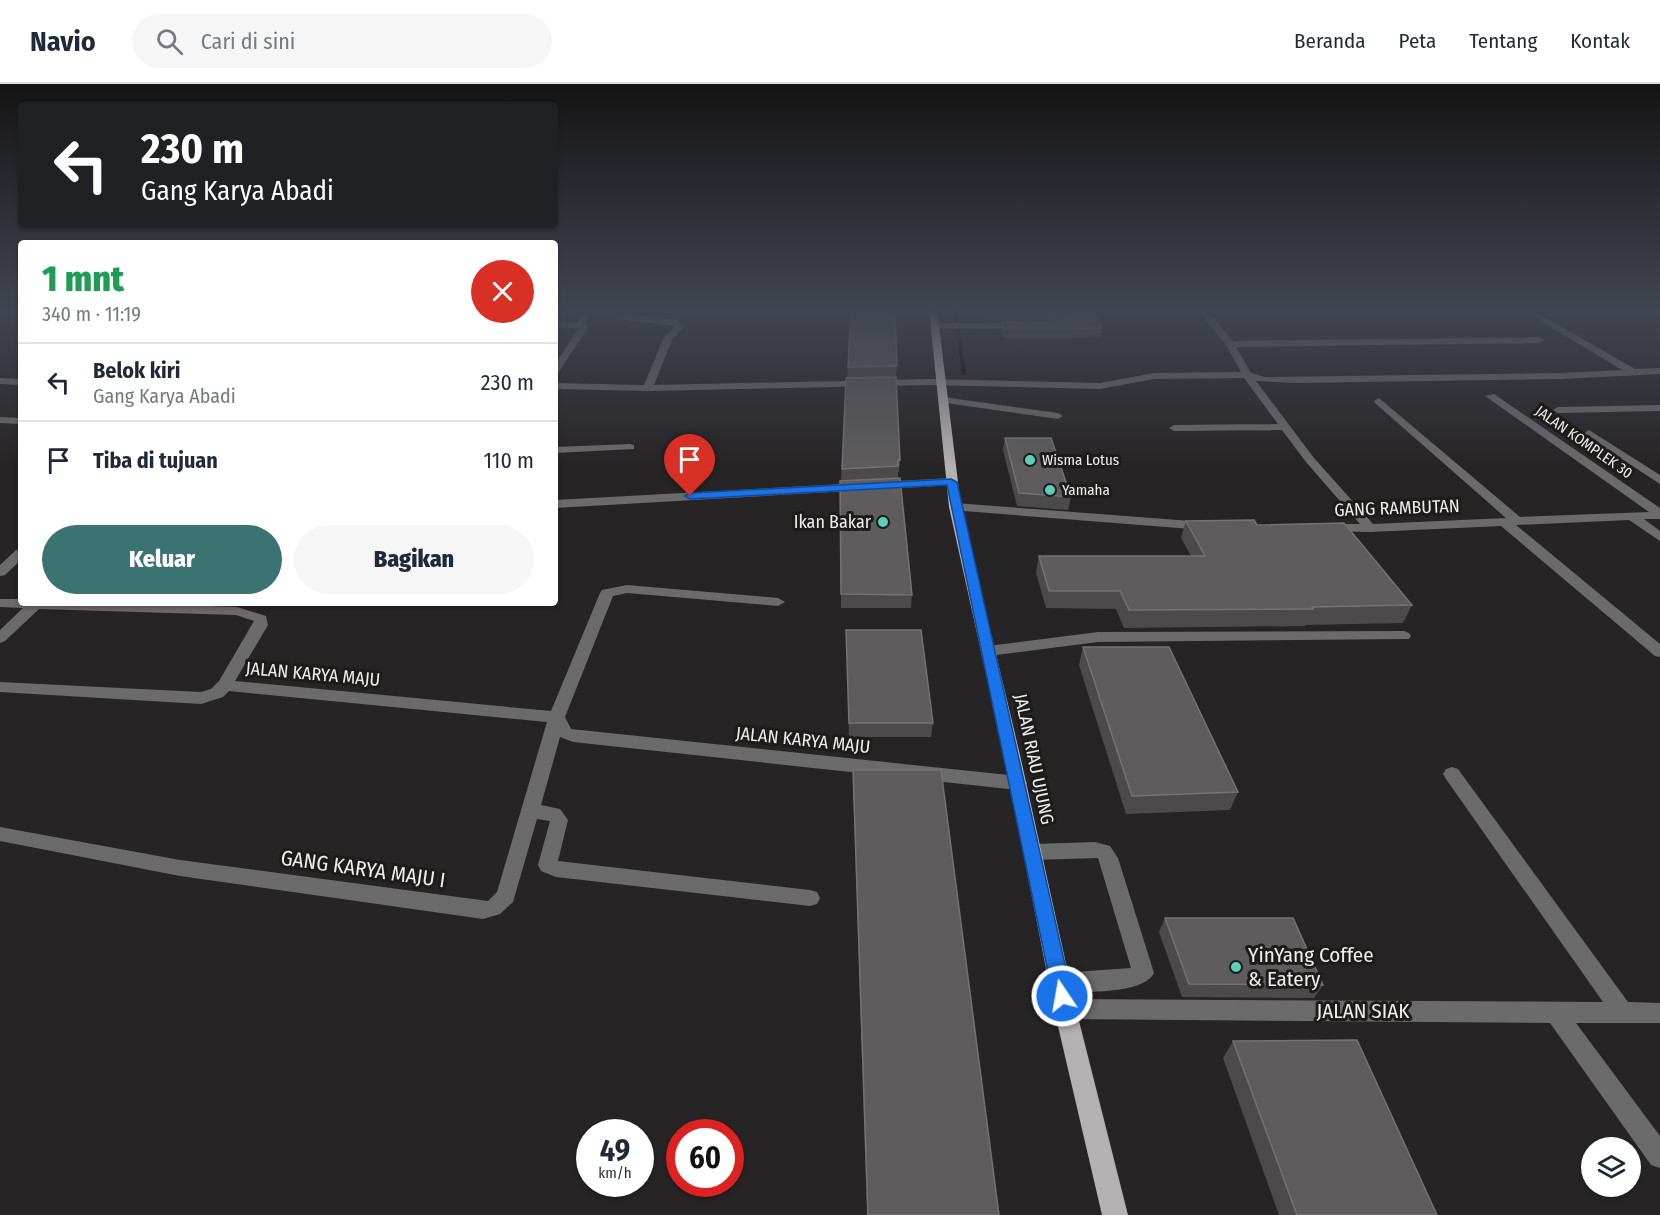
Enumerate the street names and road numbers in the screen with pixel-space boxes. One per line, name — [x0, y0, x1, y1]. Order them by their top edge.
street label: JALAN KOMPLEK 30 — [1532, 402, 1636, 482]
street label: GANG RAMBUTAN — [1334, 495, 1460, 521]
street label: JALAN KARYA MAJU — [245, 657, 381, 691]
street label: JALAN RIAU UJUNG — [1009, 692, 1059, 826]
street label: JALAN KARYA MAJU — [735, 722, 871, 758]
street label: GANG KARYA MAJU I — [279, 845, 447, 893]
street label: JALAN SIAK — [1317, 998, 1410, 1024]

